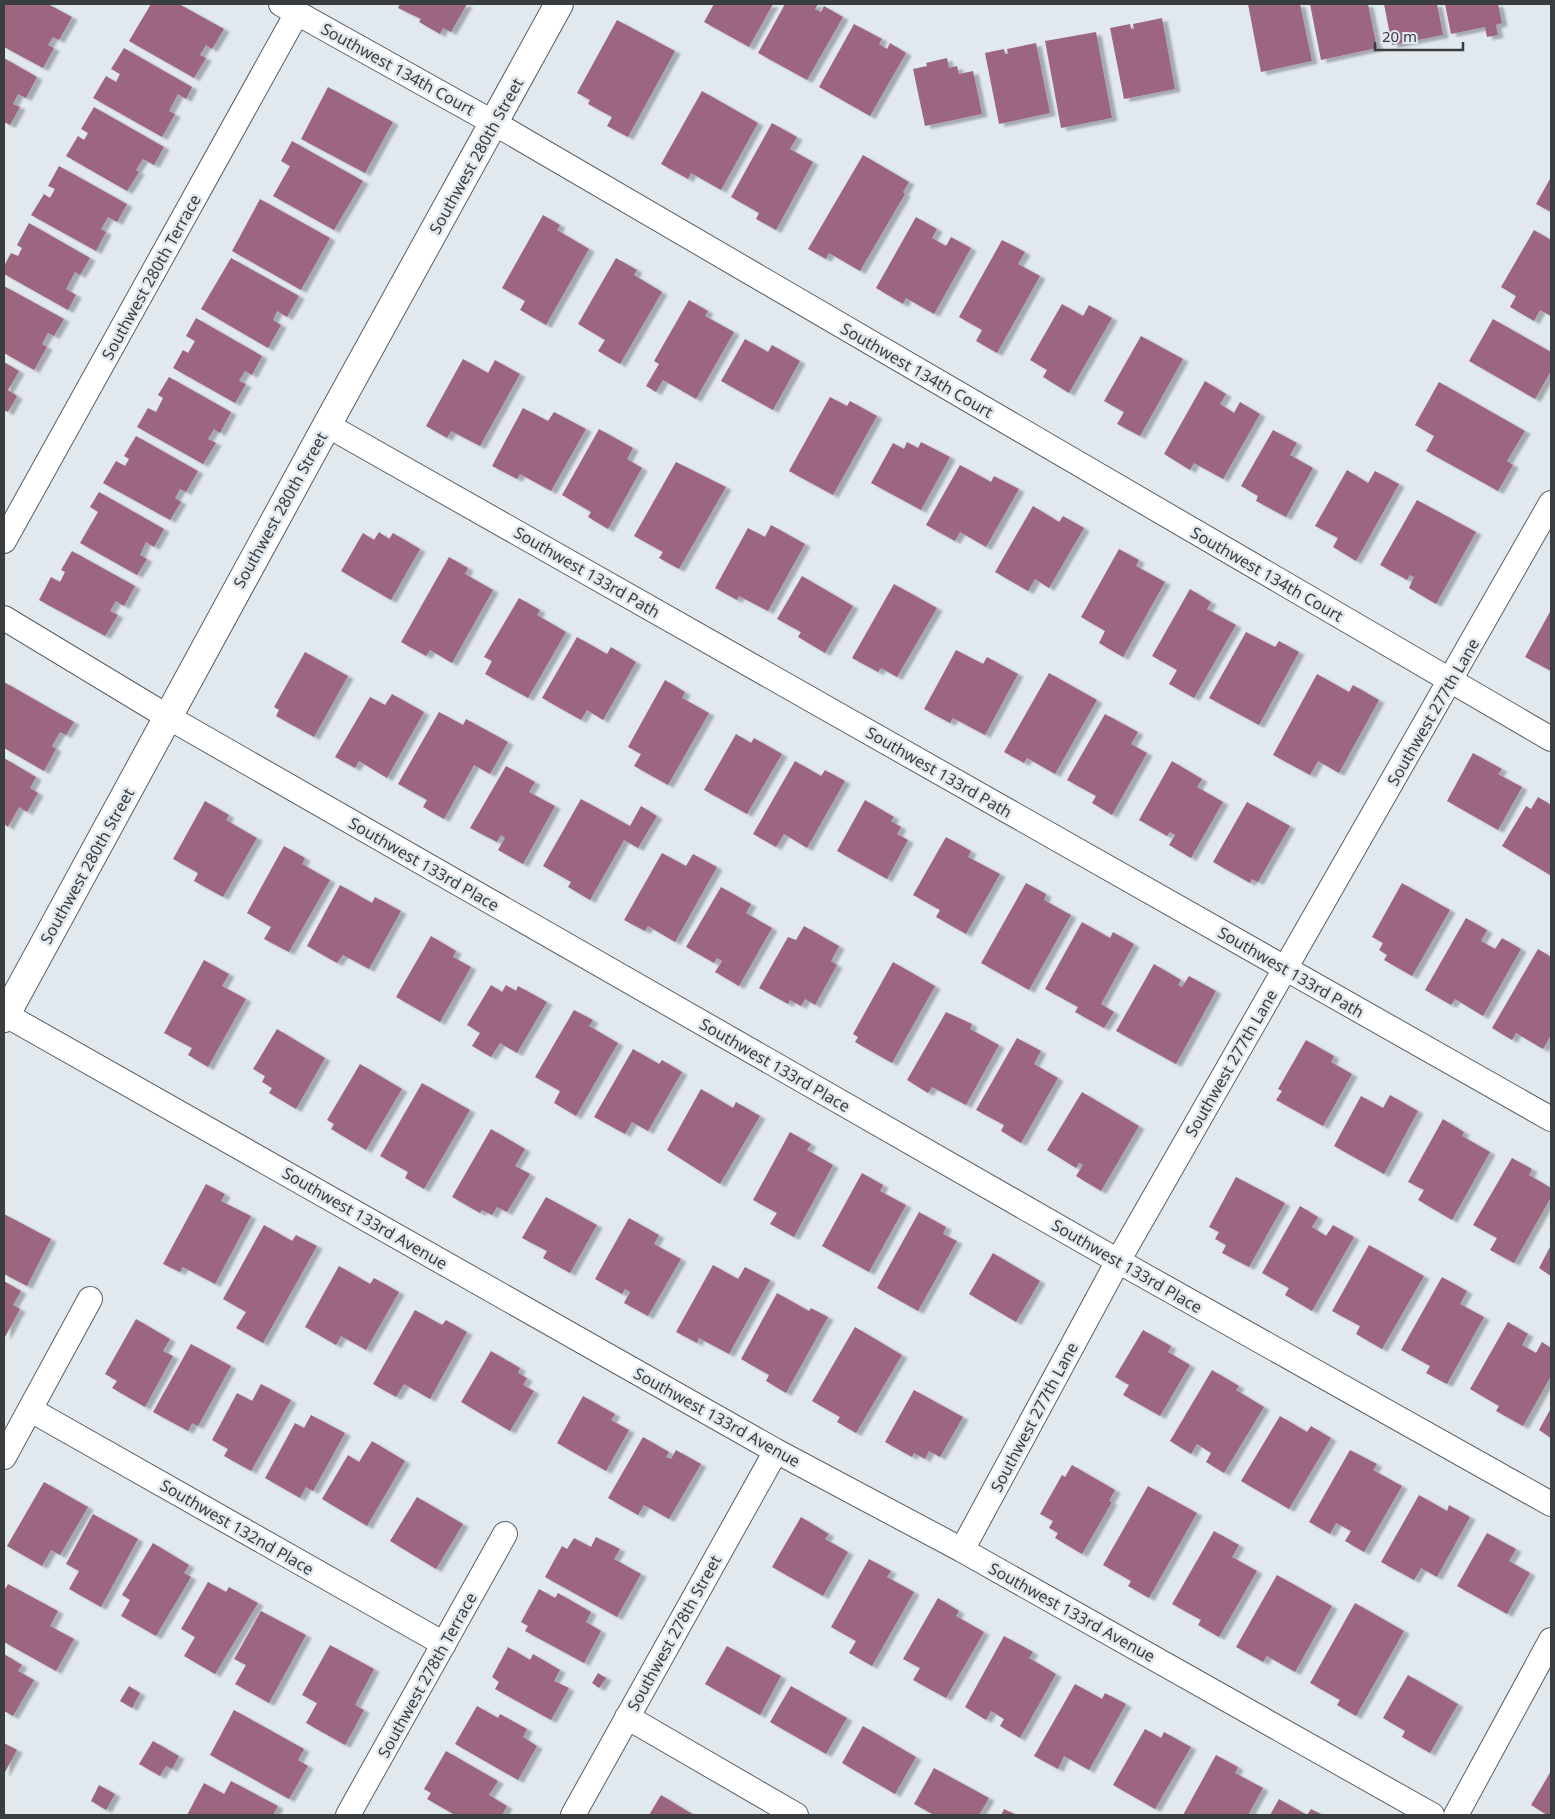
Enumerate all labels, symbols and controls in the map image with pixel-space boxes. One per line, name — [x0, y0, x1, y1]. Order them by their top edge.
street label: Southwest 134th Court — [317, 18, 479, 121]
scale bar — [1375, 20, 1462, 52]
text: 20 m — [1382, 26, 1417, 46]
street label: Southwest 280th Street — [424, 74, 528, 238]
street label: Southwest 280th Terrace — [96, 190, 206, 364]
street label: Southwest 134th Court — [837, 317, 997, 423]
street label: Southwest 280th Street — [228, 428, 332, 592]
street label: Southwest 133rd Path — [510, 521, 664, 623]
street label: Southwest 134th Court — [1187, 521, 1347, 627]
street label: Southwest 277th Lane — [1382, 634, 1484, 790]
street label: Southwest 133rd Path — [862, 721, 1016, 823]
street label: Southwest 280th Street — [35, 784, 139, 948]
street label: Southwest 133rd Place — [345, 812, 503, 916]
street label: Southwest 133rd Path — [1214, 921, 1368, 1023]
street label: Southwest 277th Lane — [1180, 985, 1282, 1141]
street label: Southwest 133rd Place — [696, 1013, 854, 1117]
street label: Southwest 133rd Avenue — [278, 1162, 452, 1274]
street label: Southwest 133rd Place — [1048, 1214, 1206, 1318]
street label: Southwest 277th Lane — [985, 1338, 1083, 1496]
street label: Southwest 133rd Avenue — [630, 1362, 804, 1472]
street label: Southwest 132nd Place — [156, 1474, 318, 1580]
street label: Southwest 278th Street — [622, 1551, 726, 1715]
street label: Southwest 133rd Avenue — [985, 1557, 1159, 1667]
street label: Southwest 278th Terrace — [372, 1588, 482, 1762]

